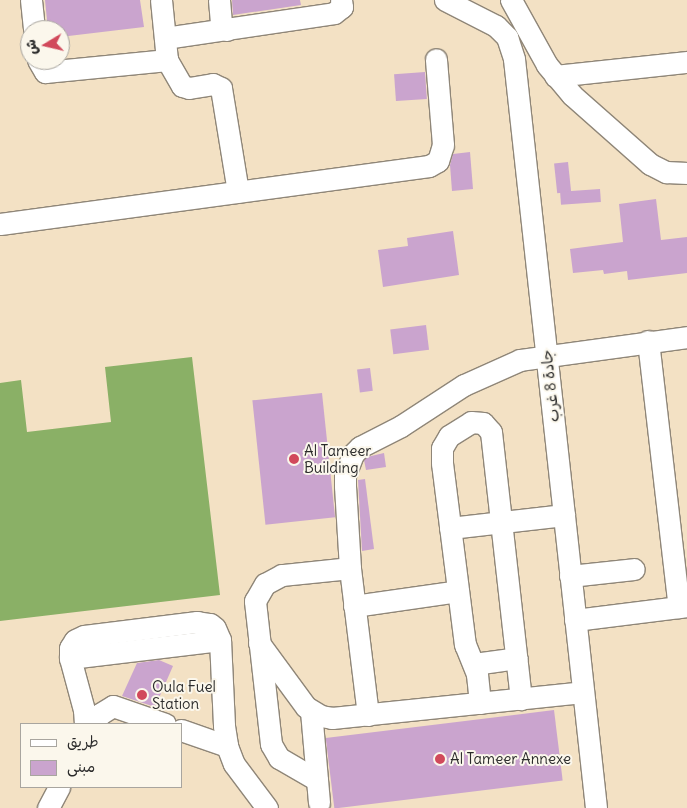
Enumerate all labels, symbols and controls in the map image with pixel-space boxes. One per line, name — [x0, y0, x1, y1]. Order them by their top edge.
north arrow — [20, 20, 70, 70]
text: ش — [21, 38, 41, 56]
street label: جادة 8 غرب — [537, 349, 563, 423]
place label: Al Tameer Building — [304, 441, 371, 476]
marker: Al Tameer Building — [288, 453, 300, 465]
place label: Oula Fuel Station — [152, 677, 216, 712]
marker: Oula Fuel Station — [136, 689, 148, 701]
legend — [20, 723, 182, 788]
text: طريق — [67, 732, 99, 751]
place label: Al Tameer Annexe — [450, 750, 571, 768]
marker: Al Tameer Annexe — [434, 753, 446, 765]
text: مبنى — [67, 757, 95, 776]

